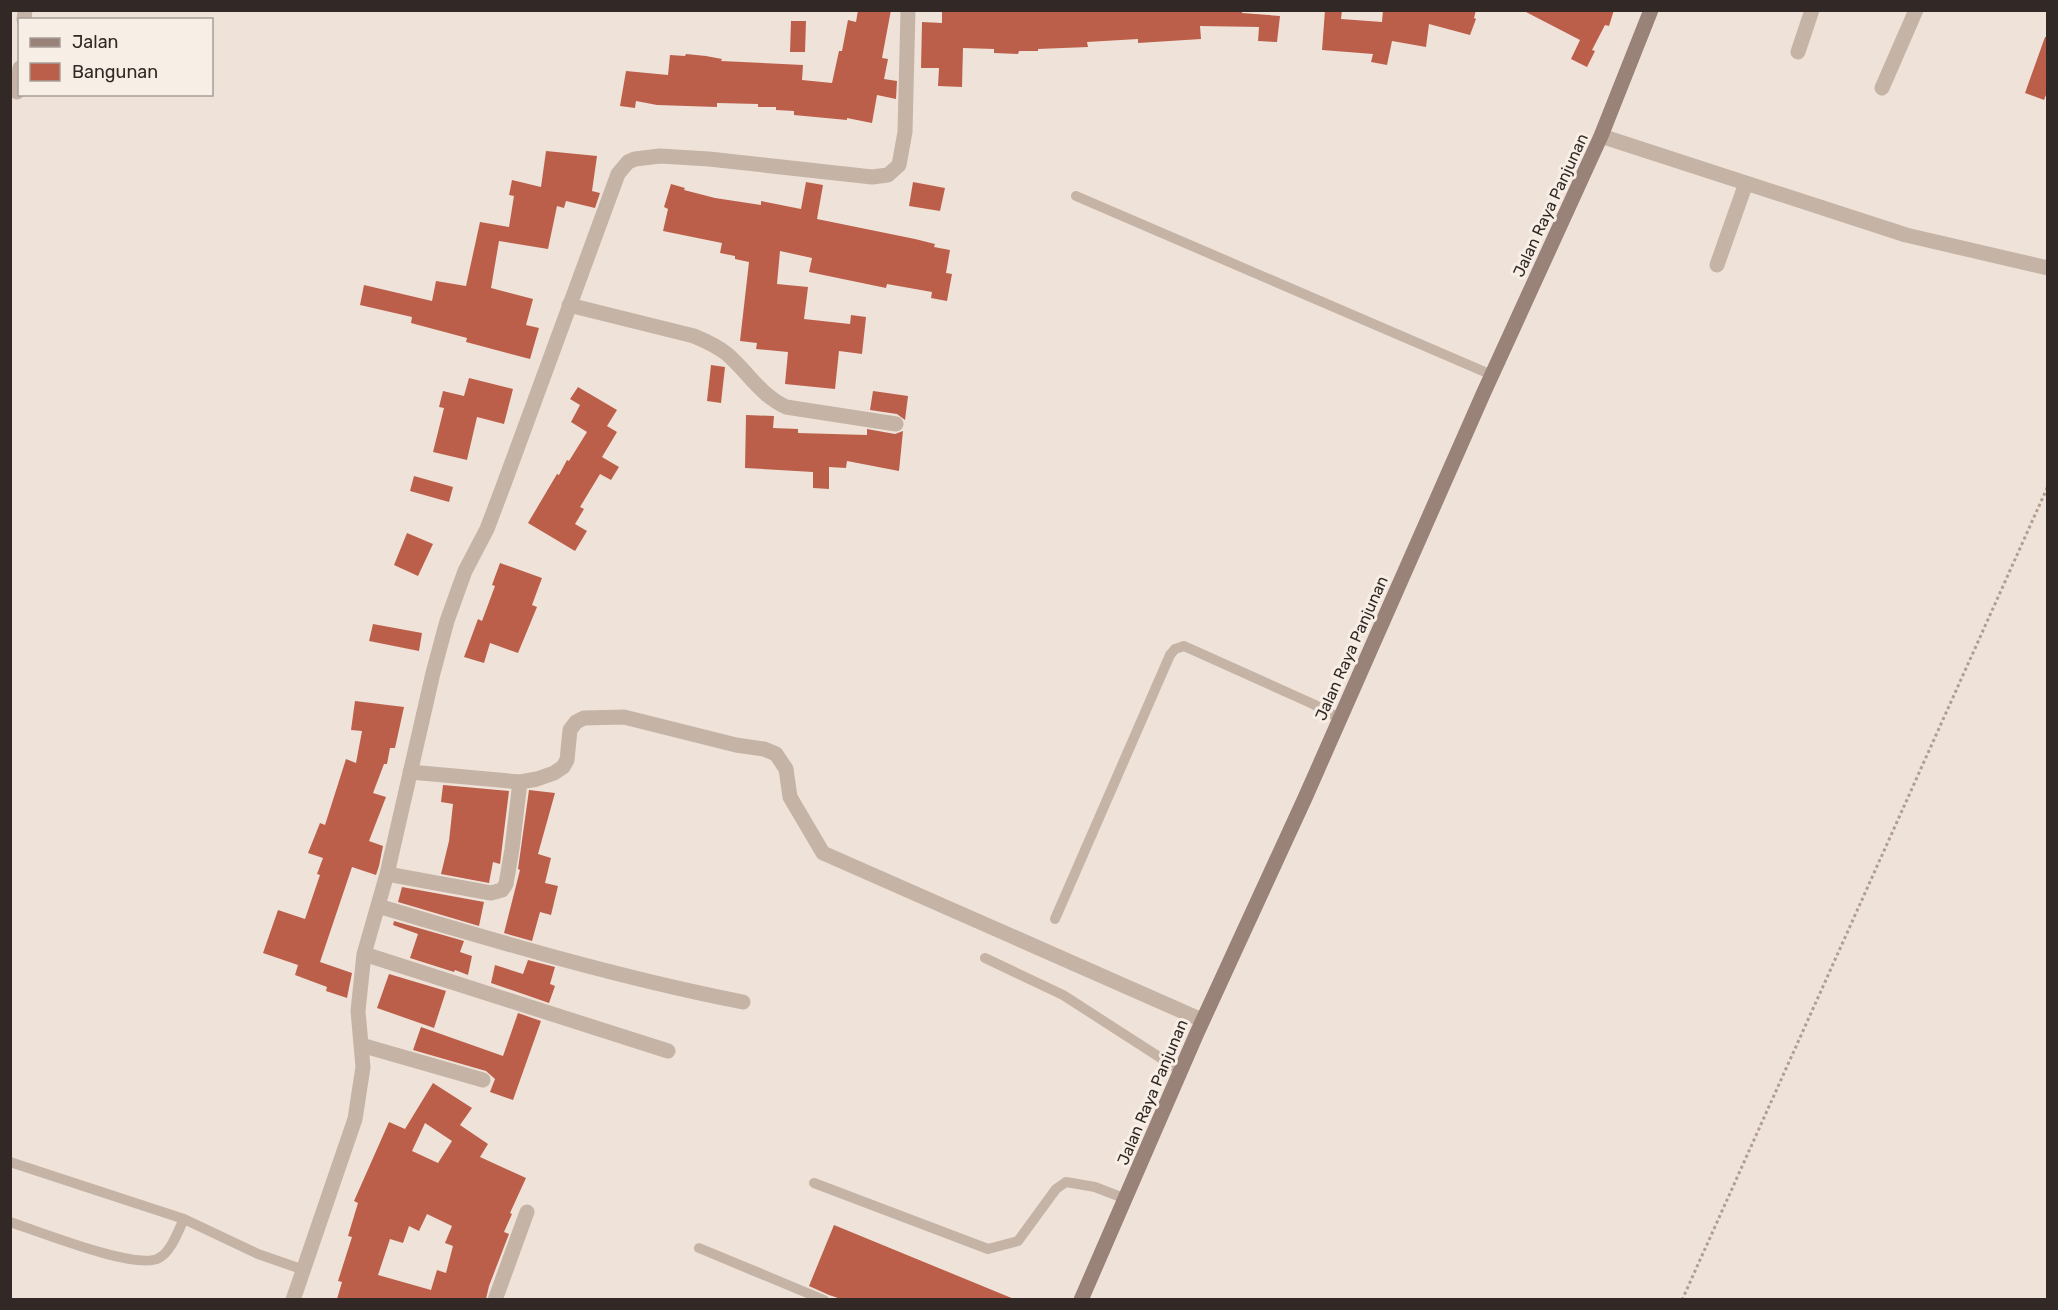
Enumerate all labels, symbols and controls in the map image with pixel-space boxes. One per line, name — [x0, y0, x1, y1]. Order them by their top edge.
legend — [18, 18, 213, 96]
text: Jalan — [72, 31, 119, 53]
text: Bangunan — [72, 61, 158, 83]
street label: Jalan Raya Panjunan — [1509, 130, 1592, 280]
street label: Jalan Raya Panjunan — [1311, 573, 1392, 723]
street label: Jalan Raya Panjunan — [1113, 1017, 1192, 1168]

